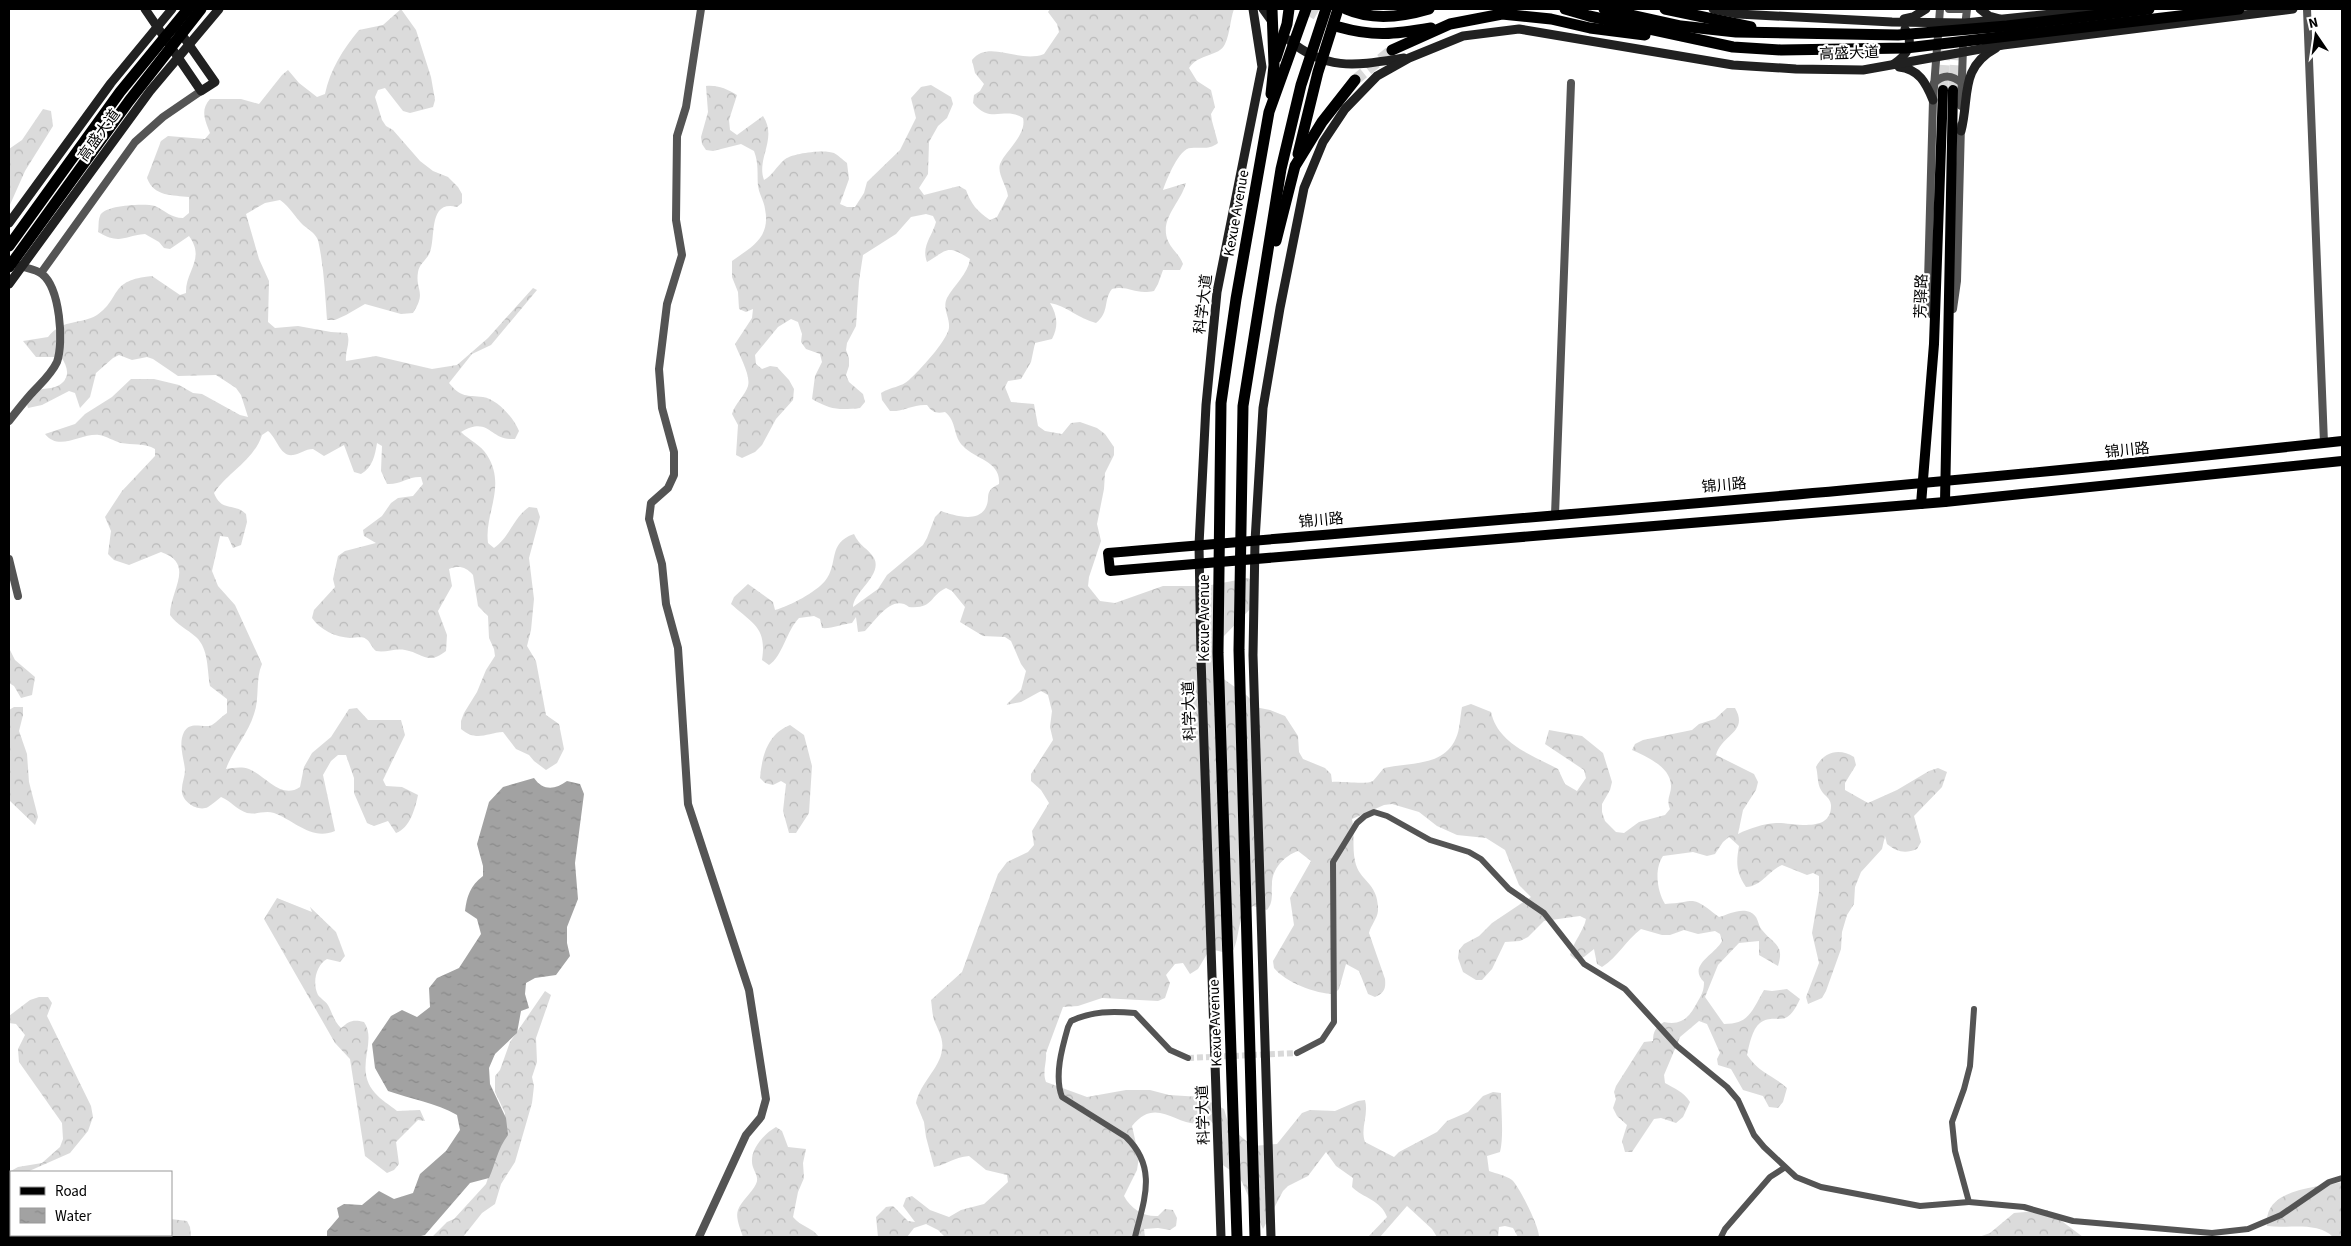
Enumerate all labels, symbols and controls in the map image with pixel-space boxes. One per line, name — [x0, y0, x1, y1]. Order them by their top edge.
north arrow — [2291, 10, 2341, 60]
text: N — [2307, 13, 2320, 34]
street label: 高盛大道 — [1819, 42, 1879, 65]
street label: 高盛大道 — [73, 105, 126, 166]
street label: Kexue Avenue — [1219, 168, 1254, 258]
street label: 科学大道 — [1189, 273, 1218, 335]
street label: 芳驿路 — [1910, 273, 1933, 319]
street label: 锦川路 — [2104, 438, 2151, 463]
street label: 锦川路 — [1701, 473, 1747, 498]
street label: 锦川路 — [1298, 508, 1344, 533]
street label: Kexue Avenue — [1194, 574, 1215, 662]
street label: 科学大道 — [1178, 681, 1201, 741]
street label: Kexue Avenue — [1203, 979, 1228, 1067]
street label: 科学大道 — [1192, 1085, 1215, 1145]
legend — [10, 1171, 172, 1236]
text: Road — [55, 1181, 87, 1202]
text: Water — [55, 1206, 92, 1227]

